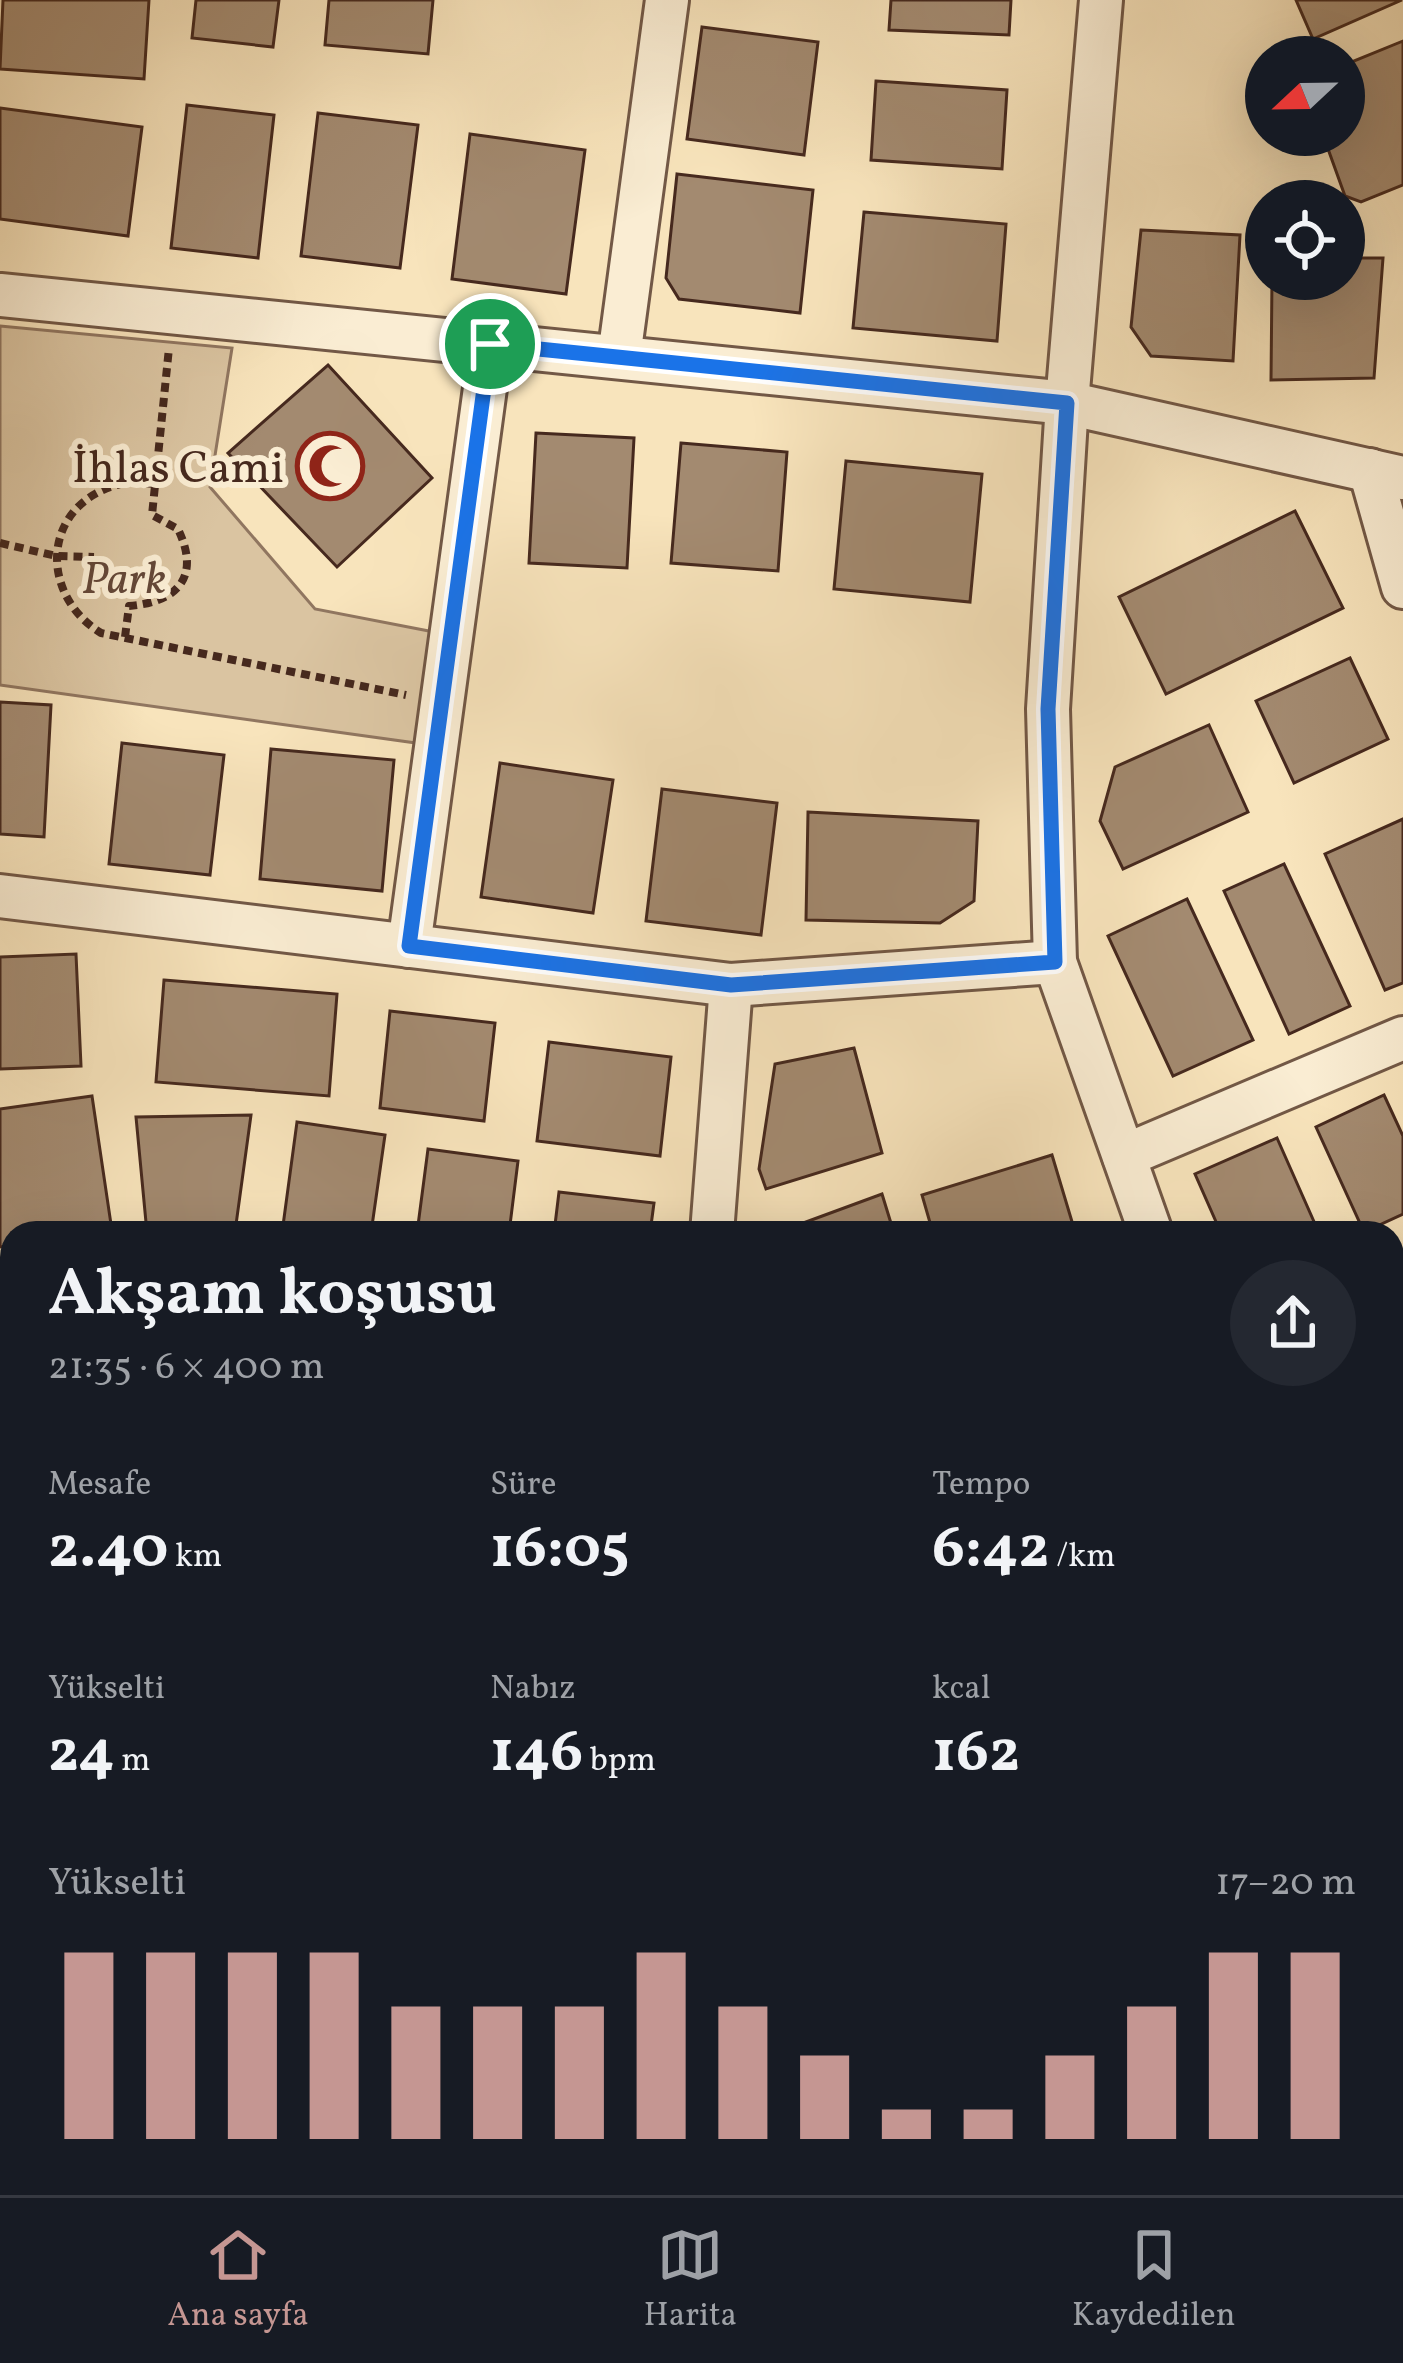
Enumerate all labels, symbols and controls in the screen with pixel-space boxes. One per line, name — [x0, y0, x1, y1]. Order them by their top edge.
north arrow — [1245, 36, 1365, 156]
map controls — [1245, 36, 1365, 300]
button: locate — [1245, 180, 1365, 300]
pin — [439, 293, 541, 395]
icon: arrive — [457, 311, 523, 377]
mosque icon: İhlas Cami — [295, 431, 365, 501]
place label: İhlas Cami — [72, 439, 284, 502]
park label: Park — [82, 550, 166, 613]
text: Akşam koşusu — [48, 1250, 497, 1342]
button: share — [1230, 1260, 1356, 1386]
text: 21:35 · 6 × 400 m — [48, 1341, 325, 1395]
text: Mesafe — [48, 1463, 151, 1509]
text: Süre — [490, 1463, 556, 1509]
text: Tempo — [932, 1463, 1030, 1509]
text: 2.40 — [48, 1509, 168, 1592]
text: 16:05 — [490, 1509, 630, 1592]
text: 6:42 — [932, 1509, 1050, 1592]
text: km — [168, 1535, 222, 1581]
text: /km — [1050, 1535, 1115, 1581]
text: Yükselti — [48, 1667, 165, 1713]
text: Nabız — [490, 1667, 575, 1713]
text: kcal — [932, 1667, 991, 1713]
text: 24 — [48, 1713, 115, 1796]
text: 146 — [490, 1713, 583, 1796]
text: 162 — [932, 1713, 1020, 1796]
text: m — [115, 1739, 151, 1785]
text: bpm — [583, 1739, 656, 1785]
text: Yükselti — [48, 1857, 186, 1911]
text: 17–20 m — [1215, 1857, 1356, 1911]
tab: Ana sayfa — [168, 2222, 309, 2340]
tab: Harita — [644, 2222, 737, 2340]
tab: Kaydedilen — [1072, 2222, 1235, 2340]

